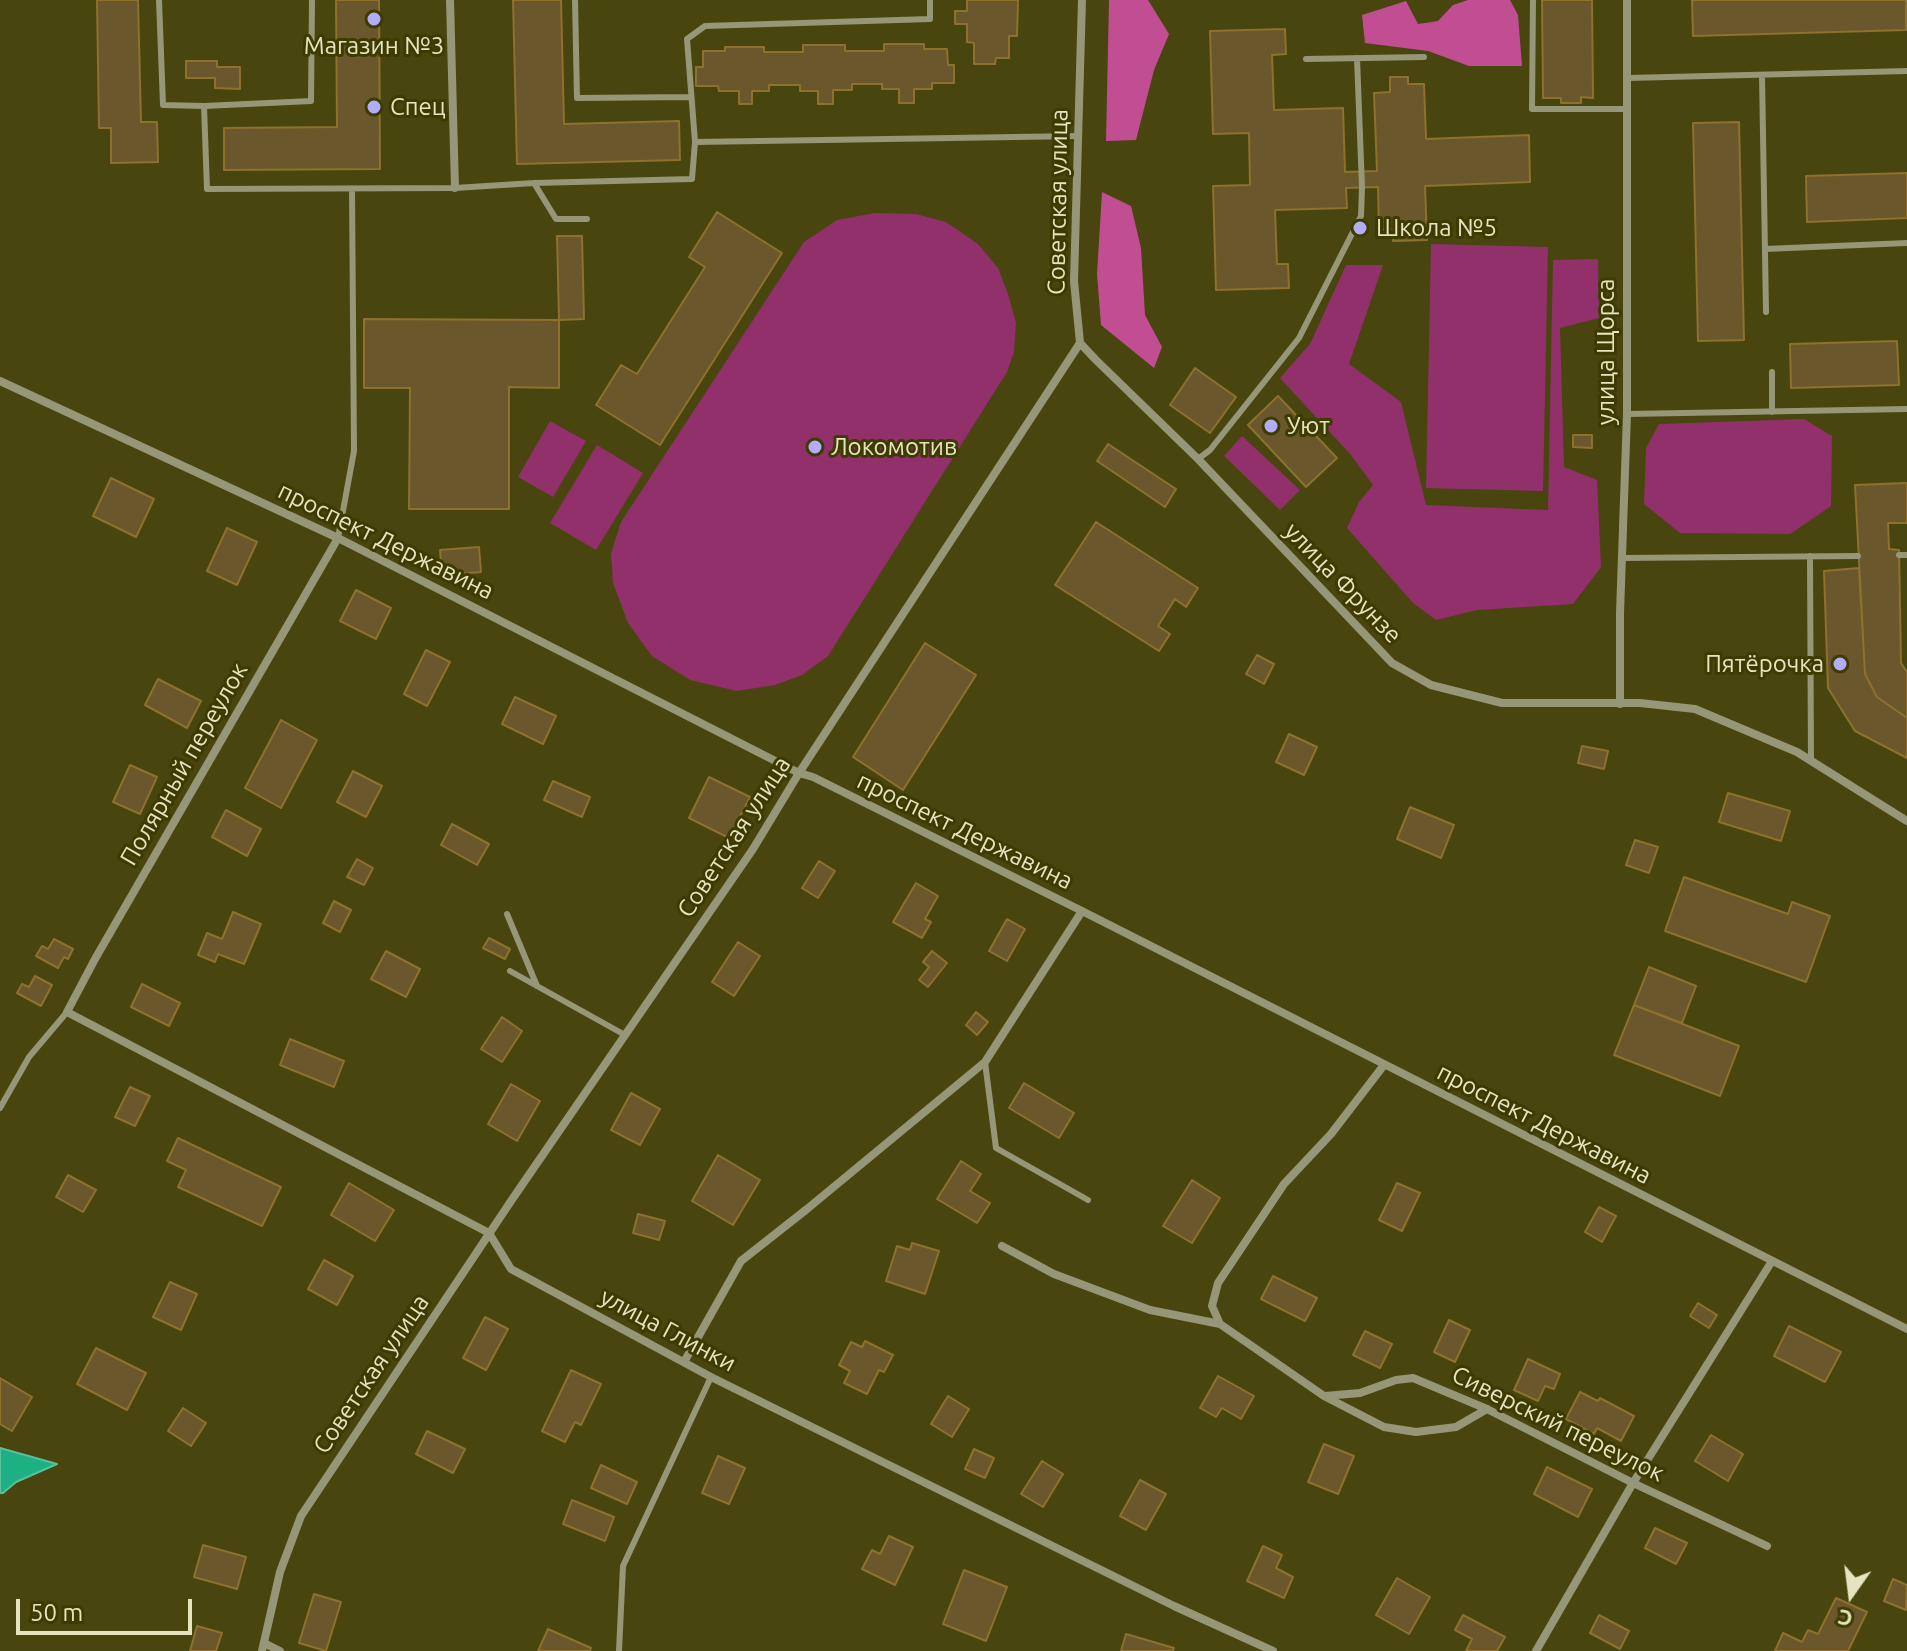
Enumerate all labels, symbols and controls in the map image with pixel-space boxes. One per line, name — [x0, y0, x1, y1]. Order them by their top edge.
marker: Магазин №3 — [365, 10, 383, 28]
place label: Магазин №3 — [304, 32, 444, 60]
place label: Спец — [390, 93, 446, 121]
marker: Спец — [365, 98, 383, 116]
street label: Советская улица — [1042, 109, 1074, 295]
place label: Школа №5 — [1376, 214, 1497, 242]
marker: Школа №5 — [1351, 219, 1369, 237]
street label: улица Щорса — [1592, 279, 1620, 425]
place label: Уют — [1287, 412, 1330, 440]
marker: Уют — [1262, 417, 1280, 435]
place label: Локомотив — [831, 433, 957, 461]
marker: Локомотив — [806, 438, 824, 456]
street label: проспект Державина — [274, 476, 498, 606]
street label: улица Фрунзе — [1278, 517, 1408, 649]
place label: Пятёрочка — [1705, 650, 1824, 678]
marker: Пятёрочка — [1831, 655, 1849, 673]
street label: Полярный переулок — [114, 658, 254, 870]
street label: Советская улица — [671, 751, 797, 923]
street label: проспект Державина — [853, 766, 1077, 896]
street label: проспект Державина — [1432, 1058, 1656, 1190]
street label: улица Глинки — [595, 1282, 741, 1378]
street label: Советская улица — [307, 1289, 435, 1459]
street label: Сиверский переулок — [1447, 1360, 1669, 1488]
north arrow — [1811, 1555, 1891, 1635]
scale bar — [20, 1583, 196, 1633]
text: 50 m — [30, 1599, 83, 1626]
text: С — [1835, 1605, 1855, 1633]

